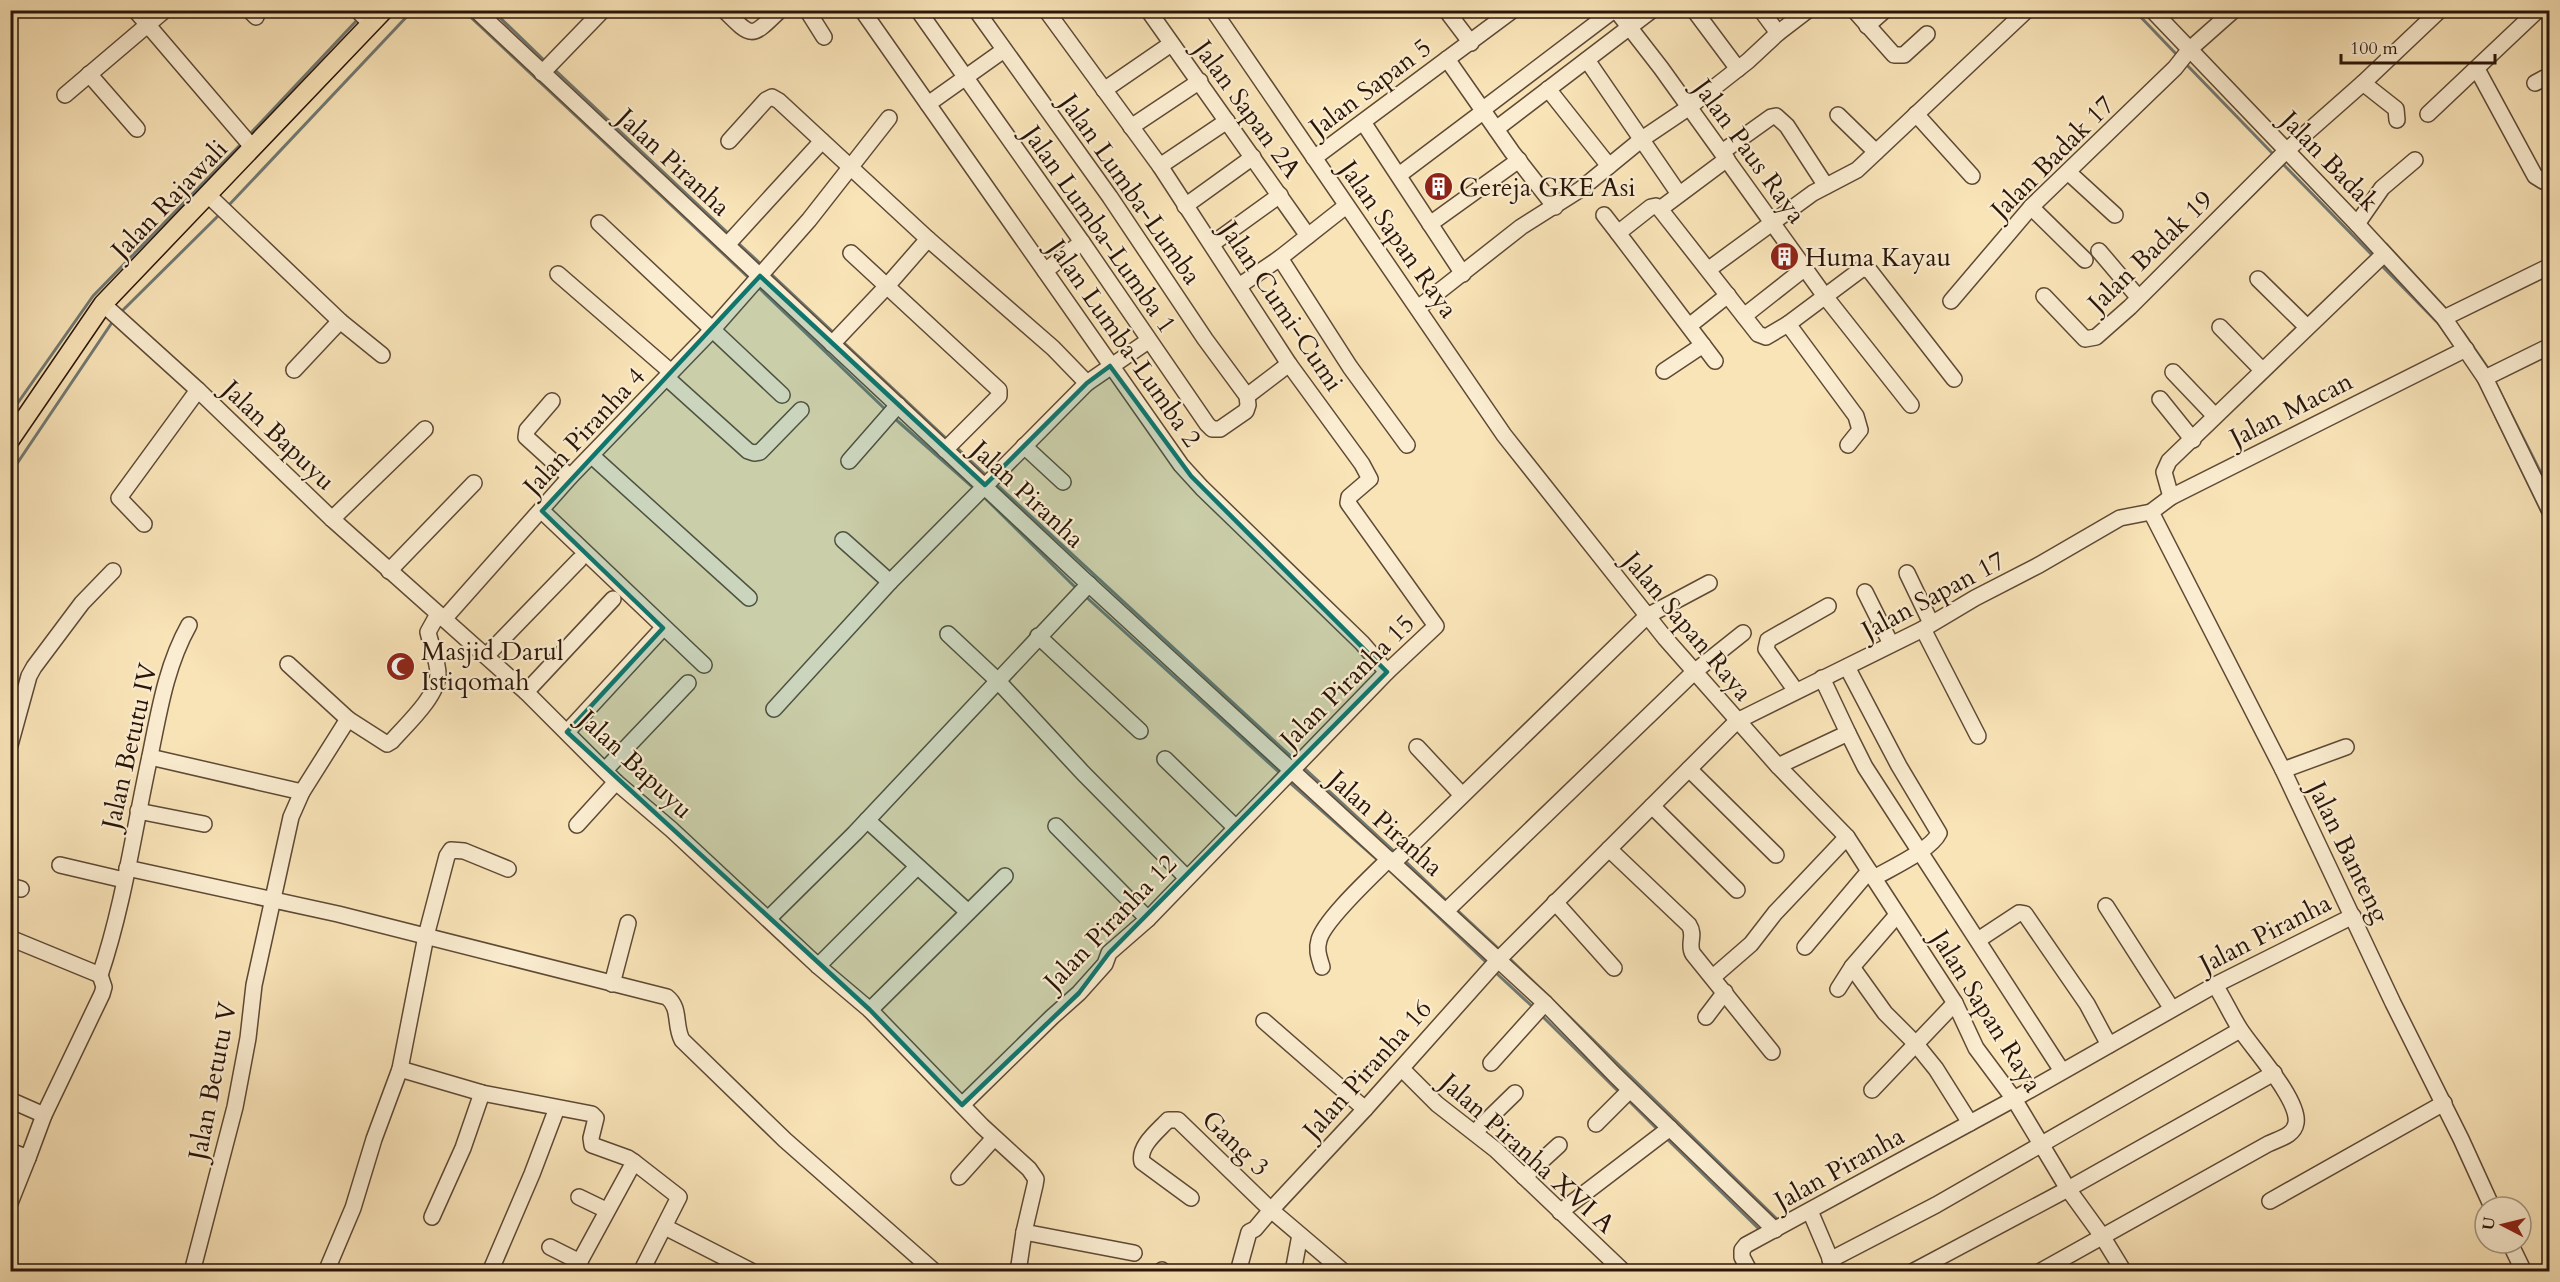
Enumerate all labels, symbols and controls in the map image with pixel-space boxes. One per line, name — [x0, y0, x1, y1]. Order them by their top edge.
scale bar — [2341, 27, 2496, 65]
street label: Jalan Sapan 2A — [1183, 30, 1310, 186]
street label: Jalan Sapan 5 — [1299, 30, 1438, 147]
text: 100 m — [2350, 36, 2398, 61]
street label: Jalan Paus Raya — [1683, 69, 1814, 231]
street label: Jalan Lumba-Lumba — [1049, 84, 1210, 292]
street label: Jalan Badak 17 — [1980, 88, 2122, 230]
street label: Jalan Piranha — [606, 98, 738, 224]
street label: Jalan Badak — [2270, 100, 2387, 219]
street label: Jalan Lumba-Lumba 1 — [1012, 115, 1184, 340]
street label: Jalan Rajawali — [101, 132, 235, 270]
street label: Jalan Sapan Raya — [1329, 150, 1466, 325]
place label: Gereja GKE Asi — [1459, 170, 1636, 205]
building icon: Gereja GKE Asi — [1422, 171, 1454, 203]
street label: Jalan Badak 19 — [2077, 183, 2220, 323]
street label: Jalan Cumi-Cumi — [1209, 211, 1351, 398]
street label: Jalan Lumba-Lumba 2 — [1037, 229, 1209, 454]
place label: Huma Kayau — [1805, 240, 1951, 275]
building icon: Huma Kayau — [1768, 241, 1800, 273]
street label: Jalan Piranha 4 — [513, 360, 653, 506]
street label: Jalan Macan — [2220, 364, 2359, 457]
street label: Jalan Bapuyu — [212, 370, 343, 498]
street label: Jalan Piranha — [960, 430, 1092, 556]
street label: Jalan Sapan Raya — [1612, 541, 1760, 708]
street label: Jalan Sapan 17 — [1852, 543, 2011, 650]
street label: Jalan Piranha 15 — [1270, 606, 1422, 759]
place label: Masjid Darul Istiqomah — [421, 634, 564, 699]
mosque icon: Masjid Darul Istiqomah — [384, 650, 416, 682]
street label: Jalan Betutu IV — [93, 659, 166, 836]
street label: Jalan Bapuyu — [568, 700, 700, 826]
street label: Jalan Piranha — [1318, 760, 1451, 884]
street label: Jalan Banteng — [2298, 772, 2398, 929]
street label: Jalan Piranha 12 — [1034, 847, 1184, 1001]
street label: Jalan Piranha — [2190, 885, 2337, 983]
street label: Jalan Sapan Raya — [1921, 920, 2050, 1099]
street label: Jalan Piranha 16 — [1292, 992, 1440, 1150]
street label: Jalan Betutu V — [179, 998, 245, 1167]
street label: Jalan Piranha XVI A — [1430, 1063, 1623, 1242]
street label: Gang 3 — [1194, 1102, 1277, 1184]
street label: Jalan Piranha — [1765, 1118, 1910, 1220]
north arrow — [2473, 1195, 2533, 1255]
text: U — [2477, 1215, 2501, 1231]

